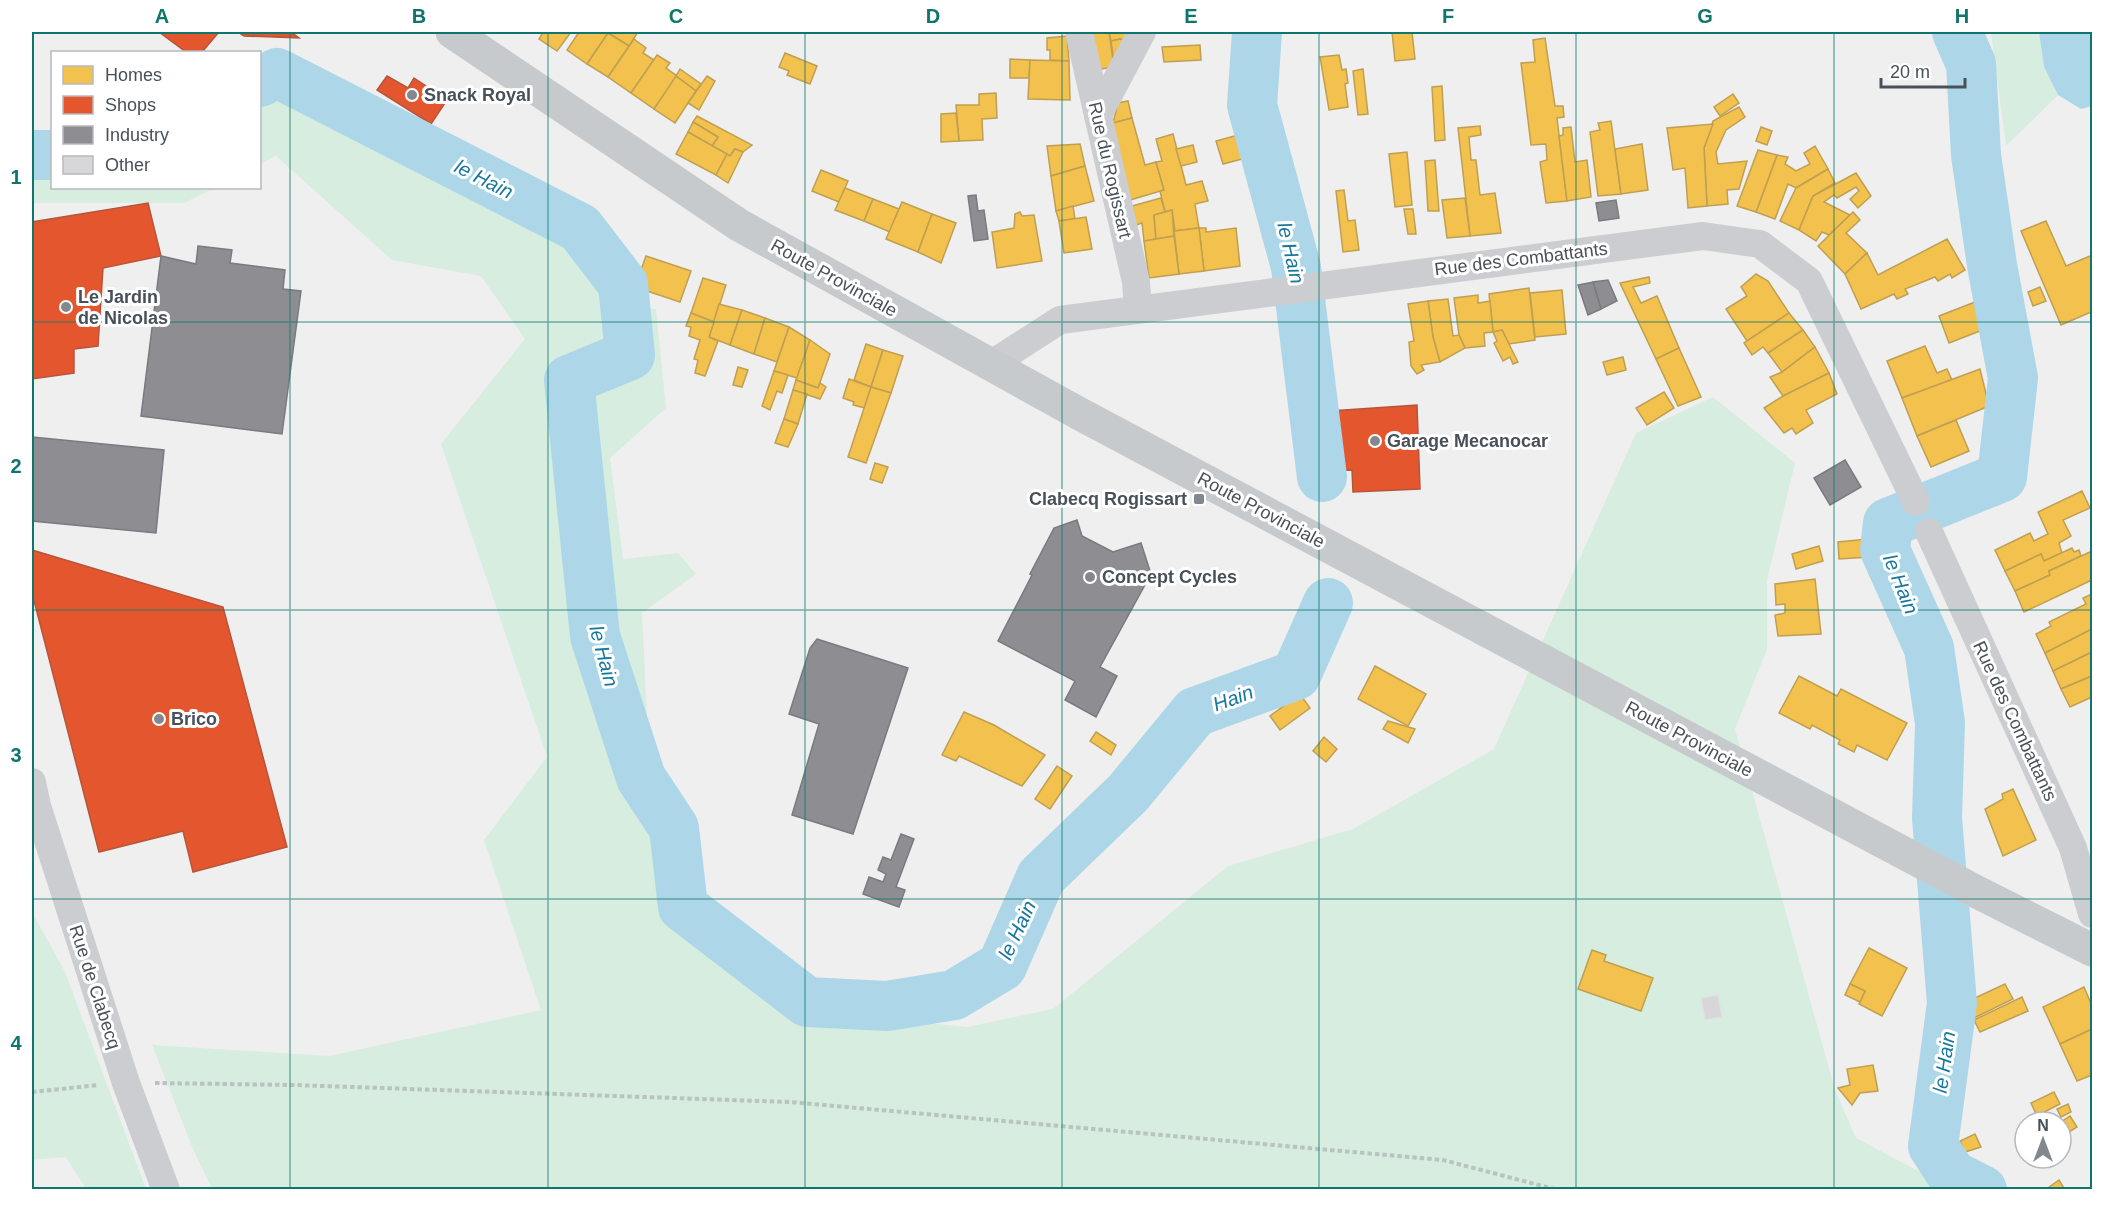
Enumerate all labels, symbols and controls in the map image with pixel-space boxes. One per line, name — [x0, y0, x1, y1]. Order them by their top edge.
text: A — [155, 5, 169, 27]
text: B — [412, 5, 426, 27]
text: C — [669, 5, 683, 27]
text: D — [926, 5, 940, 27]
text: E — [1184, 5, 1198, 27]
text: F — [1442, 5, 1454, 27]
text: G — [1697, 5, 1713, 27]
text: H — [1955, 5, 1969, 27]
legend — [51, 51, 261, 189]
scale bar — [1881, 51, 1965, 89]
text: 20 m — [1890, 62, 1930, 82]
text: Homes — [105, 65, 162, 85]
place label: Snack Royal — [424, 85, 531, 105]
marker: Snack Royal — [405, 88, 419, 102]
text: Shops — [105, 95, 156, 115]
street label: Rue du Rogissart — [1085, 100, 1135, 240]
text: Industry — [105, 125, 169, 145]
text: Other — [105, 155, 150, 175]
water label: le Hain — [451, 155, 517, 203]
text: 1 — [10, 166, 22, 188]
water label: le Hain — [1273, 220, 1309, 286]
street label: Route Provinciale — [767, 235, 901, 321]
street label: Rue des Combattants — [1433, 238, 1609, 280]
place label: Le Jardin de Nicolas — [78, 287, 168, 328]
marker: Le Jardin de Nicolas — [59, 300, 73, 314]
place label: Garage Mecanocar — [1387, 431, 1548, 451]
marker: Garage Mecanocar — [1368, 434, 1382, 448]
text: 2 — [10, 455, 22, 477]
street label: Route Provinciale — [1194, 468, 1328, 552]
place label: Clabecq Rogissart — [1029, 489, 1187, 509]
marker: Clabecq Rogissart — [1192, 492, 1206, 506]
water label: le Hain — [1879, 551, 1923, 617]
place label: Concept Cycles — [1102, 567, 1237, 587]
marker: Concept Cycles — [1083, 570, 1097, 584]
water label: le Hain — [585, 623, 623, 689]
street label: Rue des Combattants — [1969, 638, 2061, 804]
water label: Hain — [1210, 681, 1256, 715]
street label: Route Provinciale — [1622, 697, 1756, 781]
place label: Brico — [171, 709, 217, 729]
marker: Brico — [152, 712, 166, 726]
text: 3 — [10, 744, 22, 766]
water label: le Hain — [994, 897, 1040, 963]
street label: Rue de Clabecq — [66, 923, 124, 1051]
water label: le Hain — [1929, 1030, 1959, 1094]
text: 4 — [10, 1032, 22, 1054]
north arrow — [2013, 1110, 2073, 1170]
text: N — [2037, 1117, 2049, 1134]

